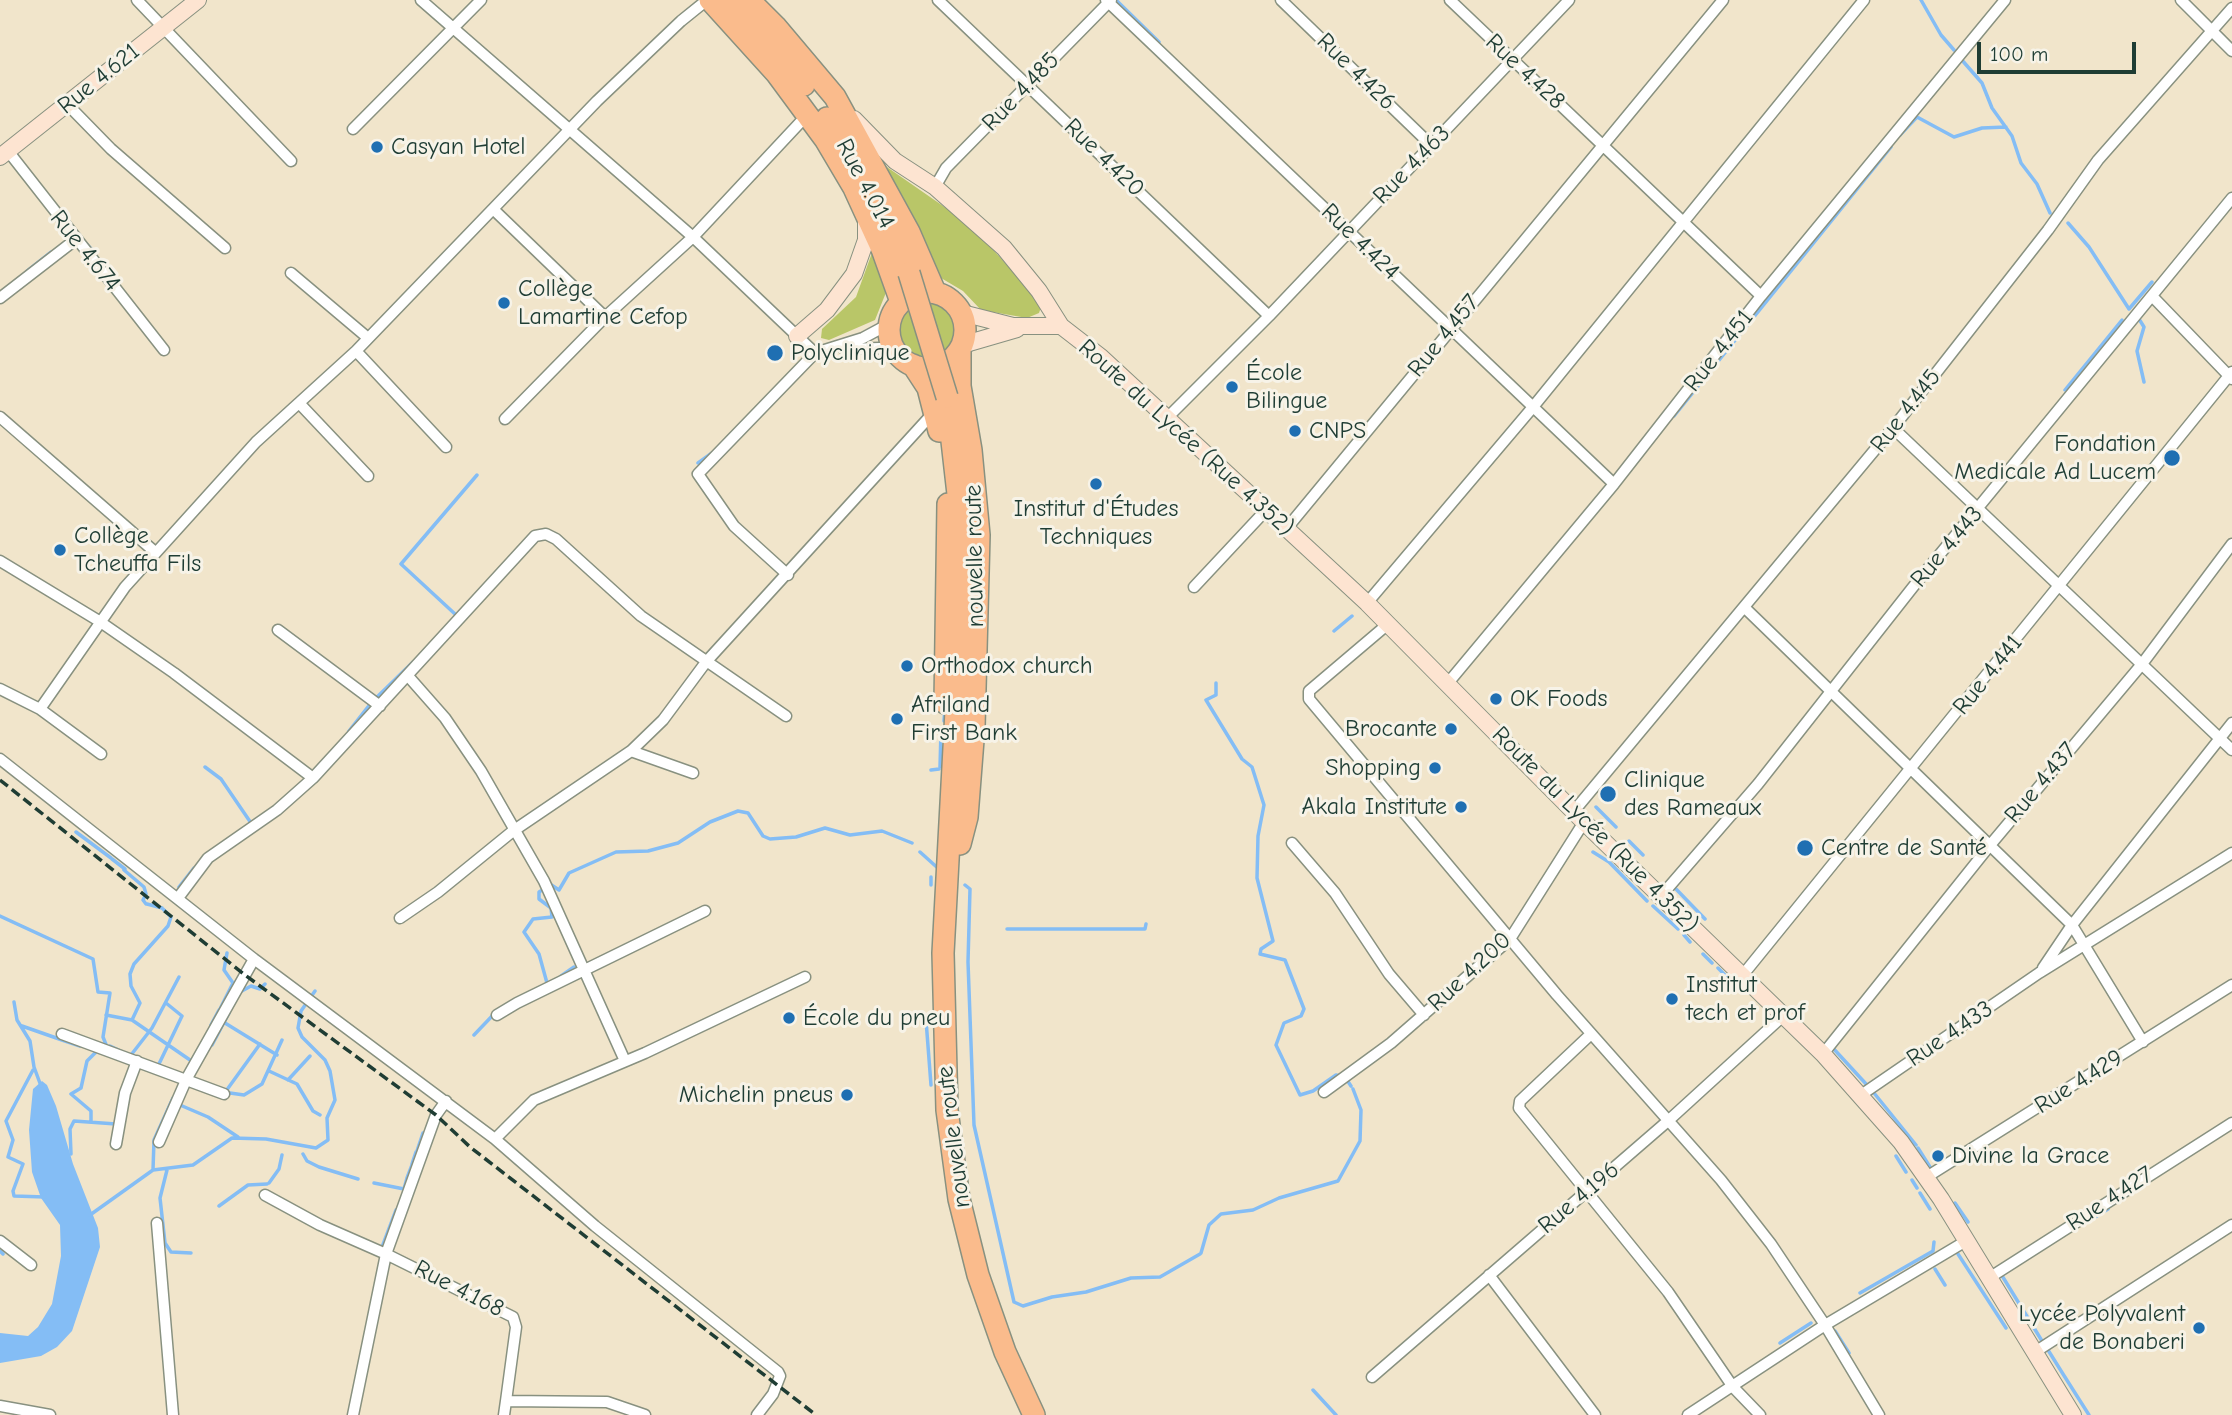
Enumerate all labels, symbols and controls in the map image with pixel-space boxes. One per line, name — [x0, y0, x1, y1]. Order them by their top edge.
street label: Rue 4.426 — [1310, 27, 1402, 117]
street label: Rue 4.428 — [1479, 28, 1571, 116]
scale bar — [1980, 28, 2139, 72]
street label: Rue 4.621 — [52, 37, 146, 121]
text: 100 m — [1990, 42, 2048, 66]
street label: Rue 4.485 — [976, 46, 1066, 138]
street label: Rue 4.420 — [1058, 113, 1150, 203]
street label: Rue 4.463 — [1367, 120, 1457, 210]
place label: Casyan Hotel — [391, 133, 525, 161]
street label: Rue 4.014 — [829, 134, 901, 234]
marker: Casyan Hotel — [369, 139, 385, 155]
street label: Rue 4.424 — [1315, 198, 1405, 286]
street label: Rue 4.674 — [44, 205, 126, 297]
place label: Collège Lamartine Cefop — [518, 275, 688, 331]
street label: Rue 4.457 — [1402, 289, 1486, 383]
marker: Collège Lamartine Cefop — [496, 295, 512, 311]
street label: Rue 4.451 — [1678, 304, 1760, 398]
street label: Route du Lycée (Rue 4.352) — [1072, 333, 1300, 543]
place label: Polyclinique — [791, 339, 909, 367]
marker: Polyclinique — [765, 343, 785, 363]
place label: École Bilingue — [1246, 359, 1327, 415]
street label: Rue 4.445 — [1864, 363, 1948, 459]
marker: École Bilingue — [1224, 379, 1240, 395]
place label: CNPS — [1309, 417, 1366, 445]
marker: CNPS — [1287, 423, 1303, 439]
place label: Fondation Medicale Ad Lucem — [1954, 430, 2156, 486]
marker: Fondation Medicale Ad Lucem — [2162, 448, 2182, 468]
marker: Institut d'Études Techniques — [1088, 476, 1104, 492]
street label: nouvelle route — [959, 484, 991, 628]
place label: Institut d'Études Techniques — [1014, 495, 1178, 551]
street label: Rue 4.443 — [1905, 500, 1989, 594]
place label: Collège Tcheuffa Fils — [74, 522, 201, 578]
marker: Collège Tcheuffa Fils — [52, 542, 68, 558]
street label: Rue 4.441 — [1947, 629, 2029, 721]
place label: Orthodox church — [921, 652, 1093, 680]
marker: Orthodox church — [899, 658, 915, 674]
place label: OK Foods — [1510, 685, 1607, 713]
place label: Afriland First Bank — [911, 691, 1017, 747]
marker: OK Foods — [1488, 691, 1504, 707]
marker: Afriland First Bank — [889, 711, 905, 727]
place label: Brocante — [1345, 715, 1437, 743]
marker: Brocante — [1443, 721, 1459, 737]
street label: Route du Lycée (Rue 4.352) — [1486, 721, 1704, 939]
street label: Rue 4.437 — [1999, 737, 2083, 829]
place label: Shopping — [1325, 754, 1421, 782]
marker: Shopping — [1427, 760, 1443, 776]
place label: Clinique des Rameaux — [1624, 766, 1761, 822]
marker: Clinique des Rameaux — [1598, 784, 1618, 804]
place label: Akala Institute — [1302, 793, 1447, 821]
marker: Akala Institute — [1453, 799, 1469, 815]
place label: Centre de Santé — [1821, 834, 1987, 862]
marker: Centre de Santé — [1795, 838, 1815, 858]
street label: Rue 4.200 — [1422, 926, 1518, 1018]
place label: Institut tech et prof — [1686, 971, 1805, 1027]
marker: Institut tech et prof — [1664, 991, 1680, 1007]
street label: Rue 4.433 — [1901, 995, 1999, 1073]
place label: École du pneu — [803, 1004, 950, 1032]
marker: École du pneu — [781, 1010, 797, 1026]
street label: Rue 4.429 — [2029, 1044, 2129, 1120]
street label: nouvelle route — [931, 1064, 977, 1210]
place label: Michelin pneus — [679, 1081, 833, 1109]
marker: Michelin pneus — [839, 1087, 855, 1103]
place label: Divine la Grace — [1952, 1142, 2109, 1170]
marker: Divine la Grace — [1930, 1148, 1946, 1164]
street label: Rue 4.196 — [1533, 1156, 1625, 1240]
street label: Rue 4.427 — [2061, 1160, 2159, 1238]
street label: Rue 4.168 — [409, 1254, 509, 1324]
place label: Lycée Polyvalent de Bonaberi — [2019, 1300, 2185, 1356]
marker: Lycée Polyvalent de Bonaberi — [2191, 1320, 2207, 1336]

